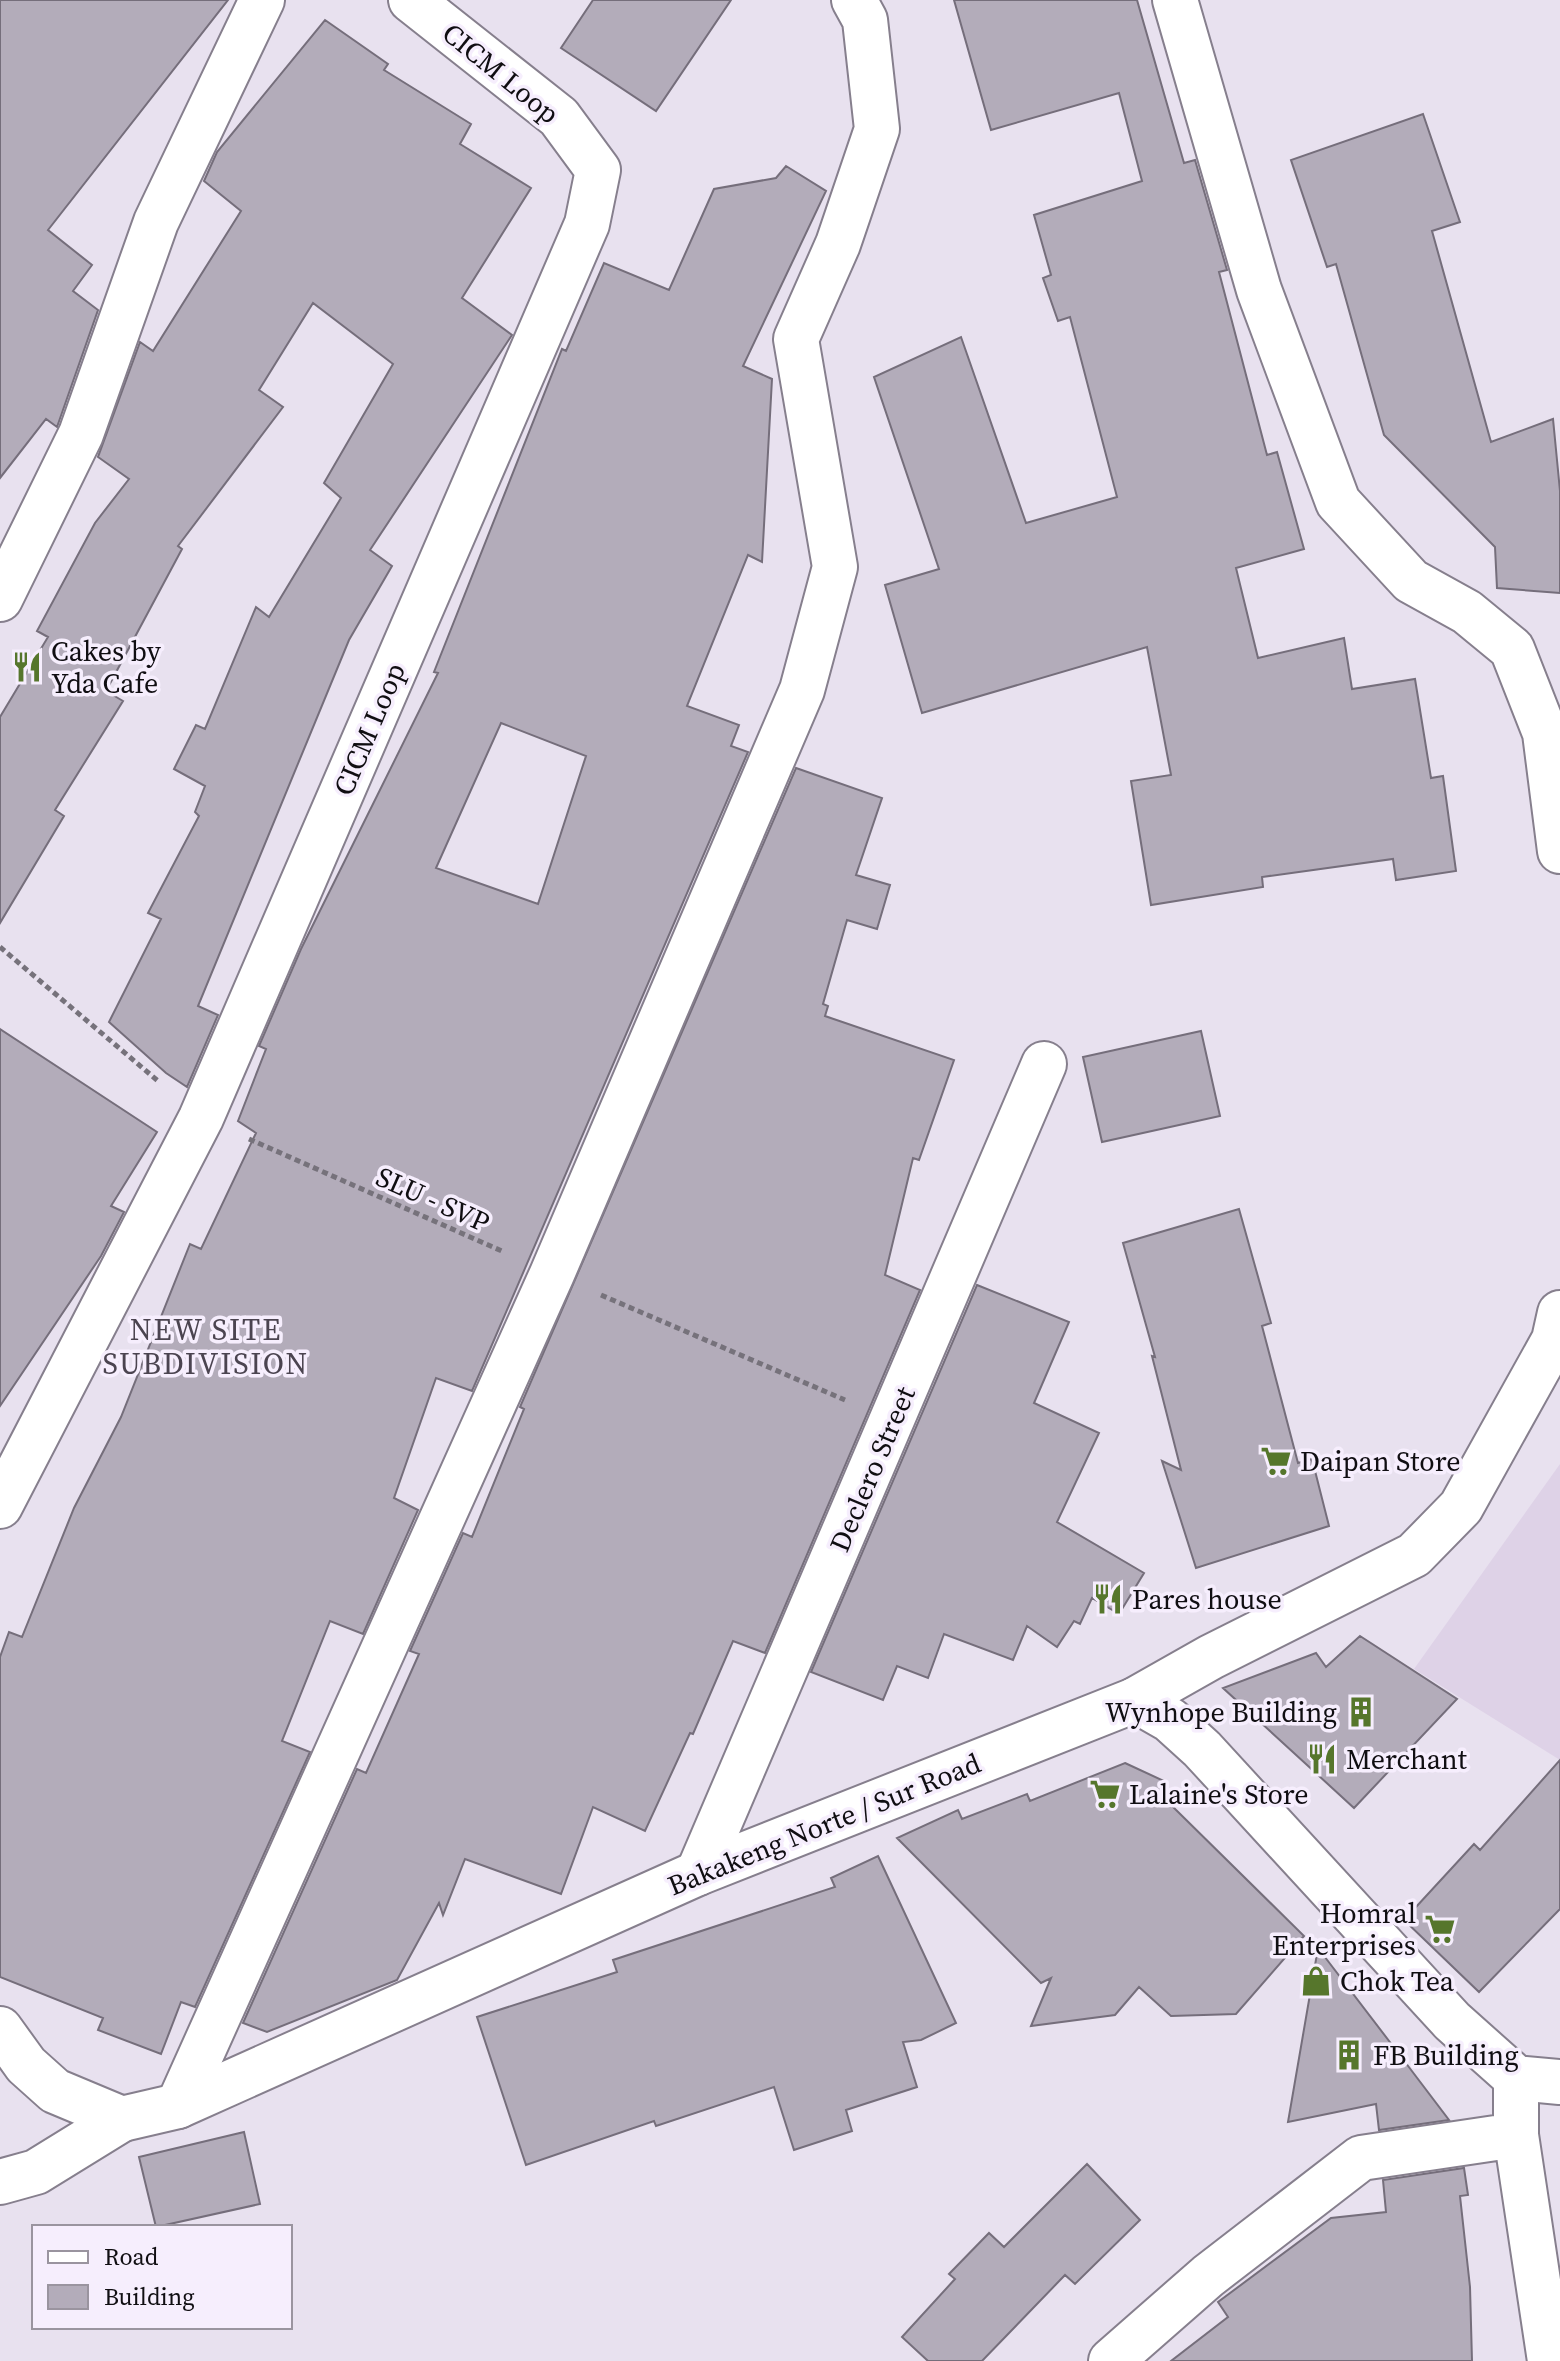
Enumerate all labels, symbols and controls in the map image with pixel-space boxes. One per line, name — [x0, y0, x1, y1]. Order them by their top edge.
street label: CICM Loop — [435, 14, 567, 132]
place label: Cakes by Yda Cafe — [51, 632, 162, 702]
restaurant icon: Cakes by Yda Cafe — [10, 650, 44, 684]
street label: CICM Loop — [324, 657, 414, 801]
street label: SLU - SVP — [370, 1157, 496, 1241]
district label: NEW SITE SUBDIVISION — [103, 1309, 309, 1384]
street label: Declero Street — [820, 1380, 924, 1557]
place label: Daipan Store — [1300, 1442, 1461, 1480]
supermarket icon: Daipan Store — [1259, 1444, 1293, 1478]
place label: Pares house — [1132, 1580, 1282, 1618]
restaurant icon: Pares house — [1091, 1582, 1125, 1616]
place label: Wynhope Building — [1105, 1693, 1337, 1731]
building icon: Wynhope Building — [1344, 1695, 1378, 1729]
place label: Merchant — [1346, 1740, 1468, 1778]
restaurant icon: Merchant — [1305, 1742, 1339, 1776]
street label: Bakakeng Norte / Sur Road — [662, 1744, 986, 1904]
place label: Lalaine's Store — [1129, 1775, 1309, 1813]
supermarket icon: Lalaine's Store — [1088, 1777, 1122, 1811]
place label: Homral Enterprises — [1272, 1894, 1416, 1964]
supermarket icon: Homral Enterprises — [1423, 1912, 1457, 1946]
place label: Chok Tea — [1340, 1962, 1455, 2000]
shop icon: Chok Tea — [1299, 1964, 1333, 1998]
place label: FB Building — [1373, 2036, 1519, 2074]
building icon: FB Building — [1332, 2038, 1366, 2072]
legend — [32, 2225, 292, 2329]
text: Road — [104, 2240, 159, 2273]
text: Building — [104, 2280, 195, 2313]

